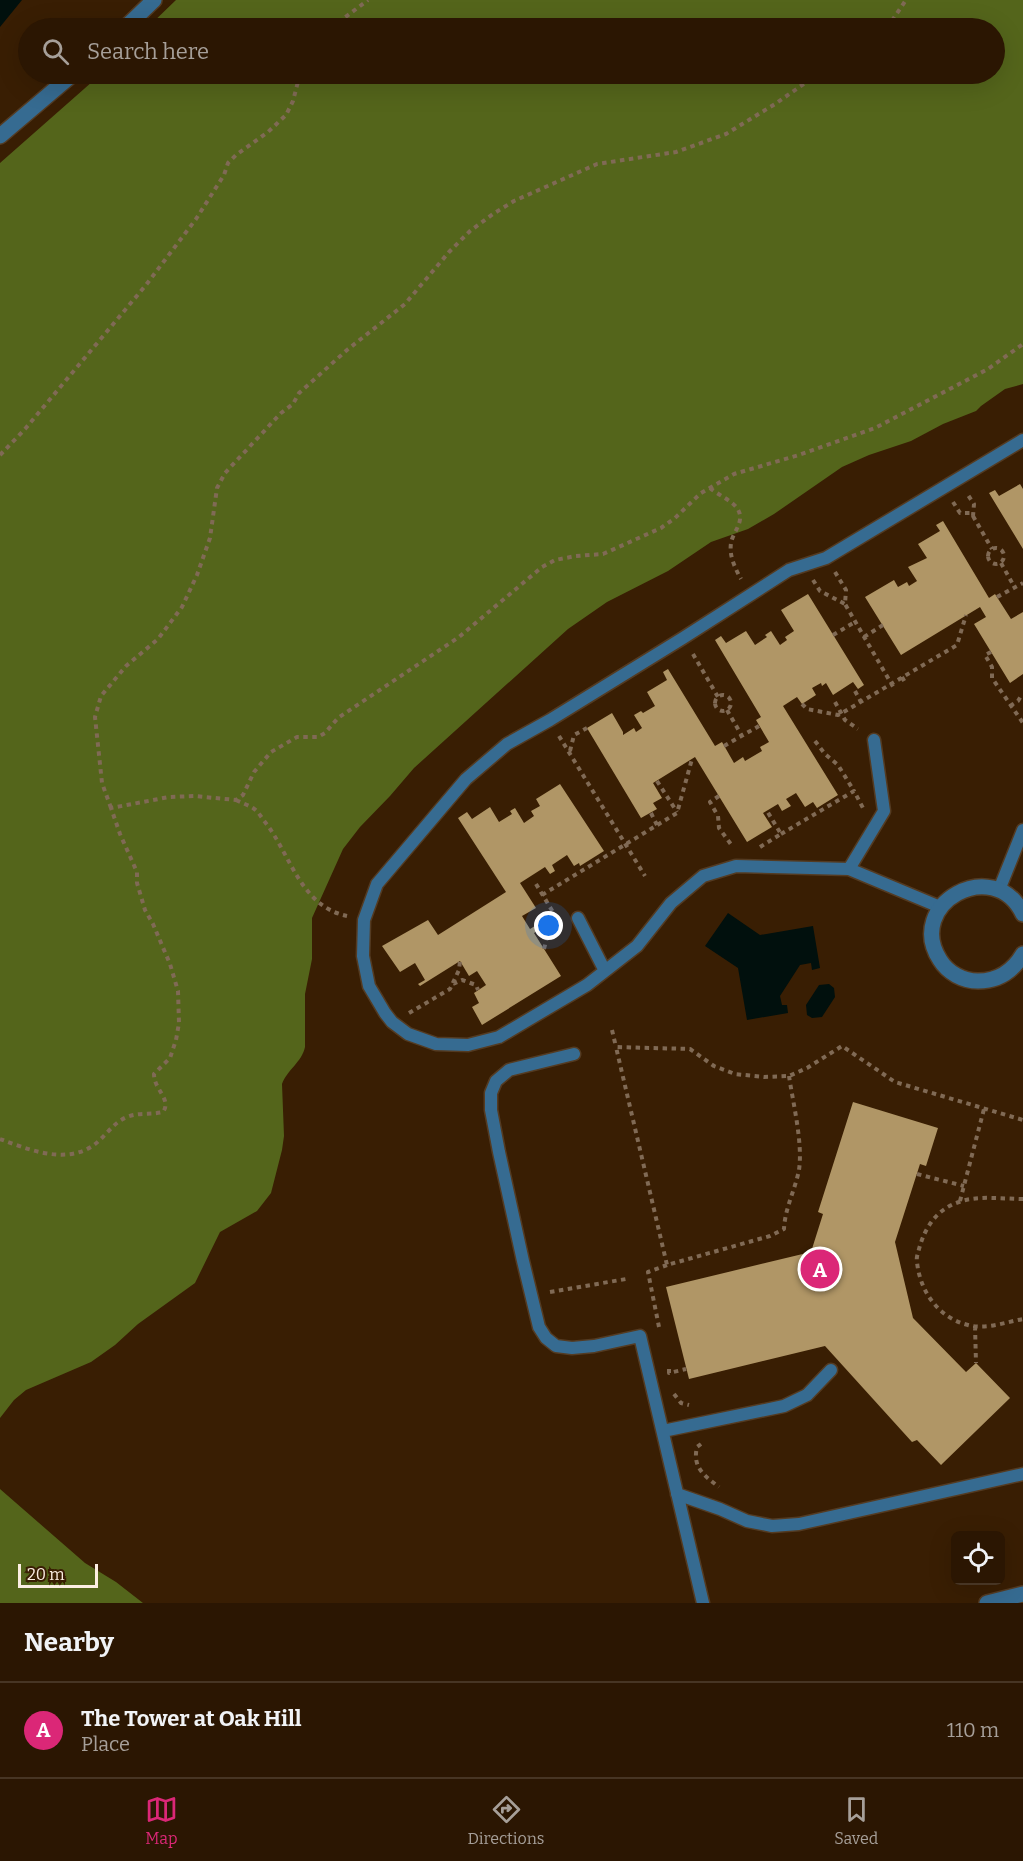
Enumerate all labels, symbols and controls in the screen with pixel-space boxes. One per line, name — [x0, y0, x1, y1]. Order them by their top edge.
search box — [18, 18, 1005, 84]
icon: search — [39, 35, 72, 68]
text: Search here — [87, 38, 209, 65]
your location — [534, 911, 563, 940]
pin: A — [800, 1246, 840, 1292]
map controls — [951, 1531, 1005, 1585]
button: locate — [951, 1531, 1005, 1585]
scale bar — [18, 1561, 98, 1588]
text: 20 m — [27, 1565, 64, 1584]
text: Nearby — [24, 1627, 114, 1658]
text: The Tower at Oak Hill — [81, 1705, 302, 1732]
text: A — [36, 1718, 51, 1742]
text: 110 m — [947, 1718, 999, 1742]
text: Place — [81, 1732, 130, 1756]
tab: Map — [145, 1793, 178, 1848]
tab: Directions — [468, 1793, 545, 1848]
tab: Saved — [834, 1793, 878, 1848]

